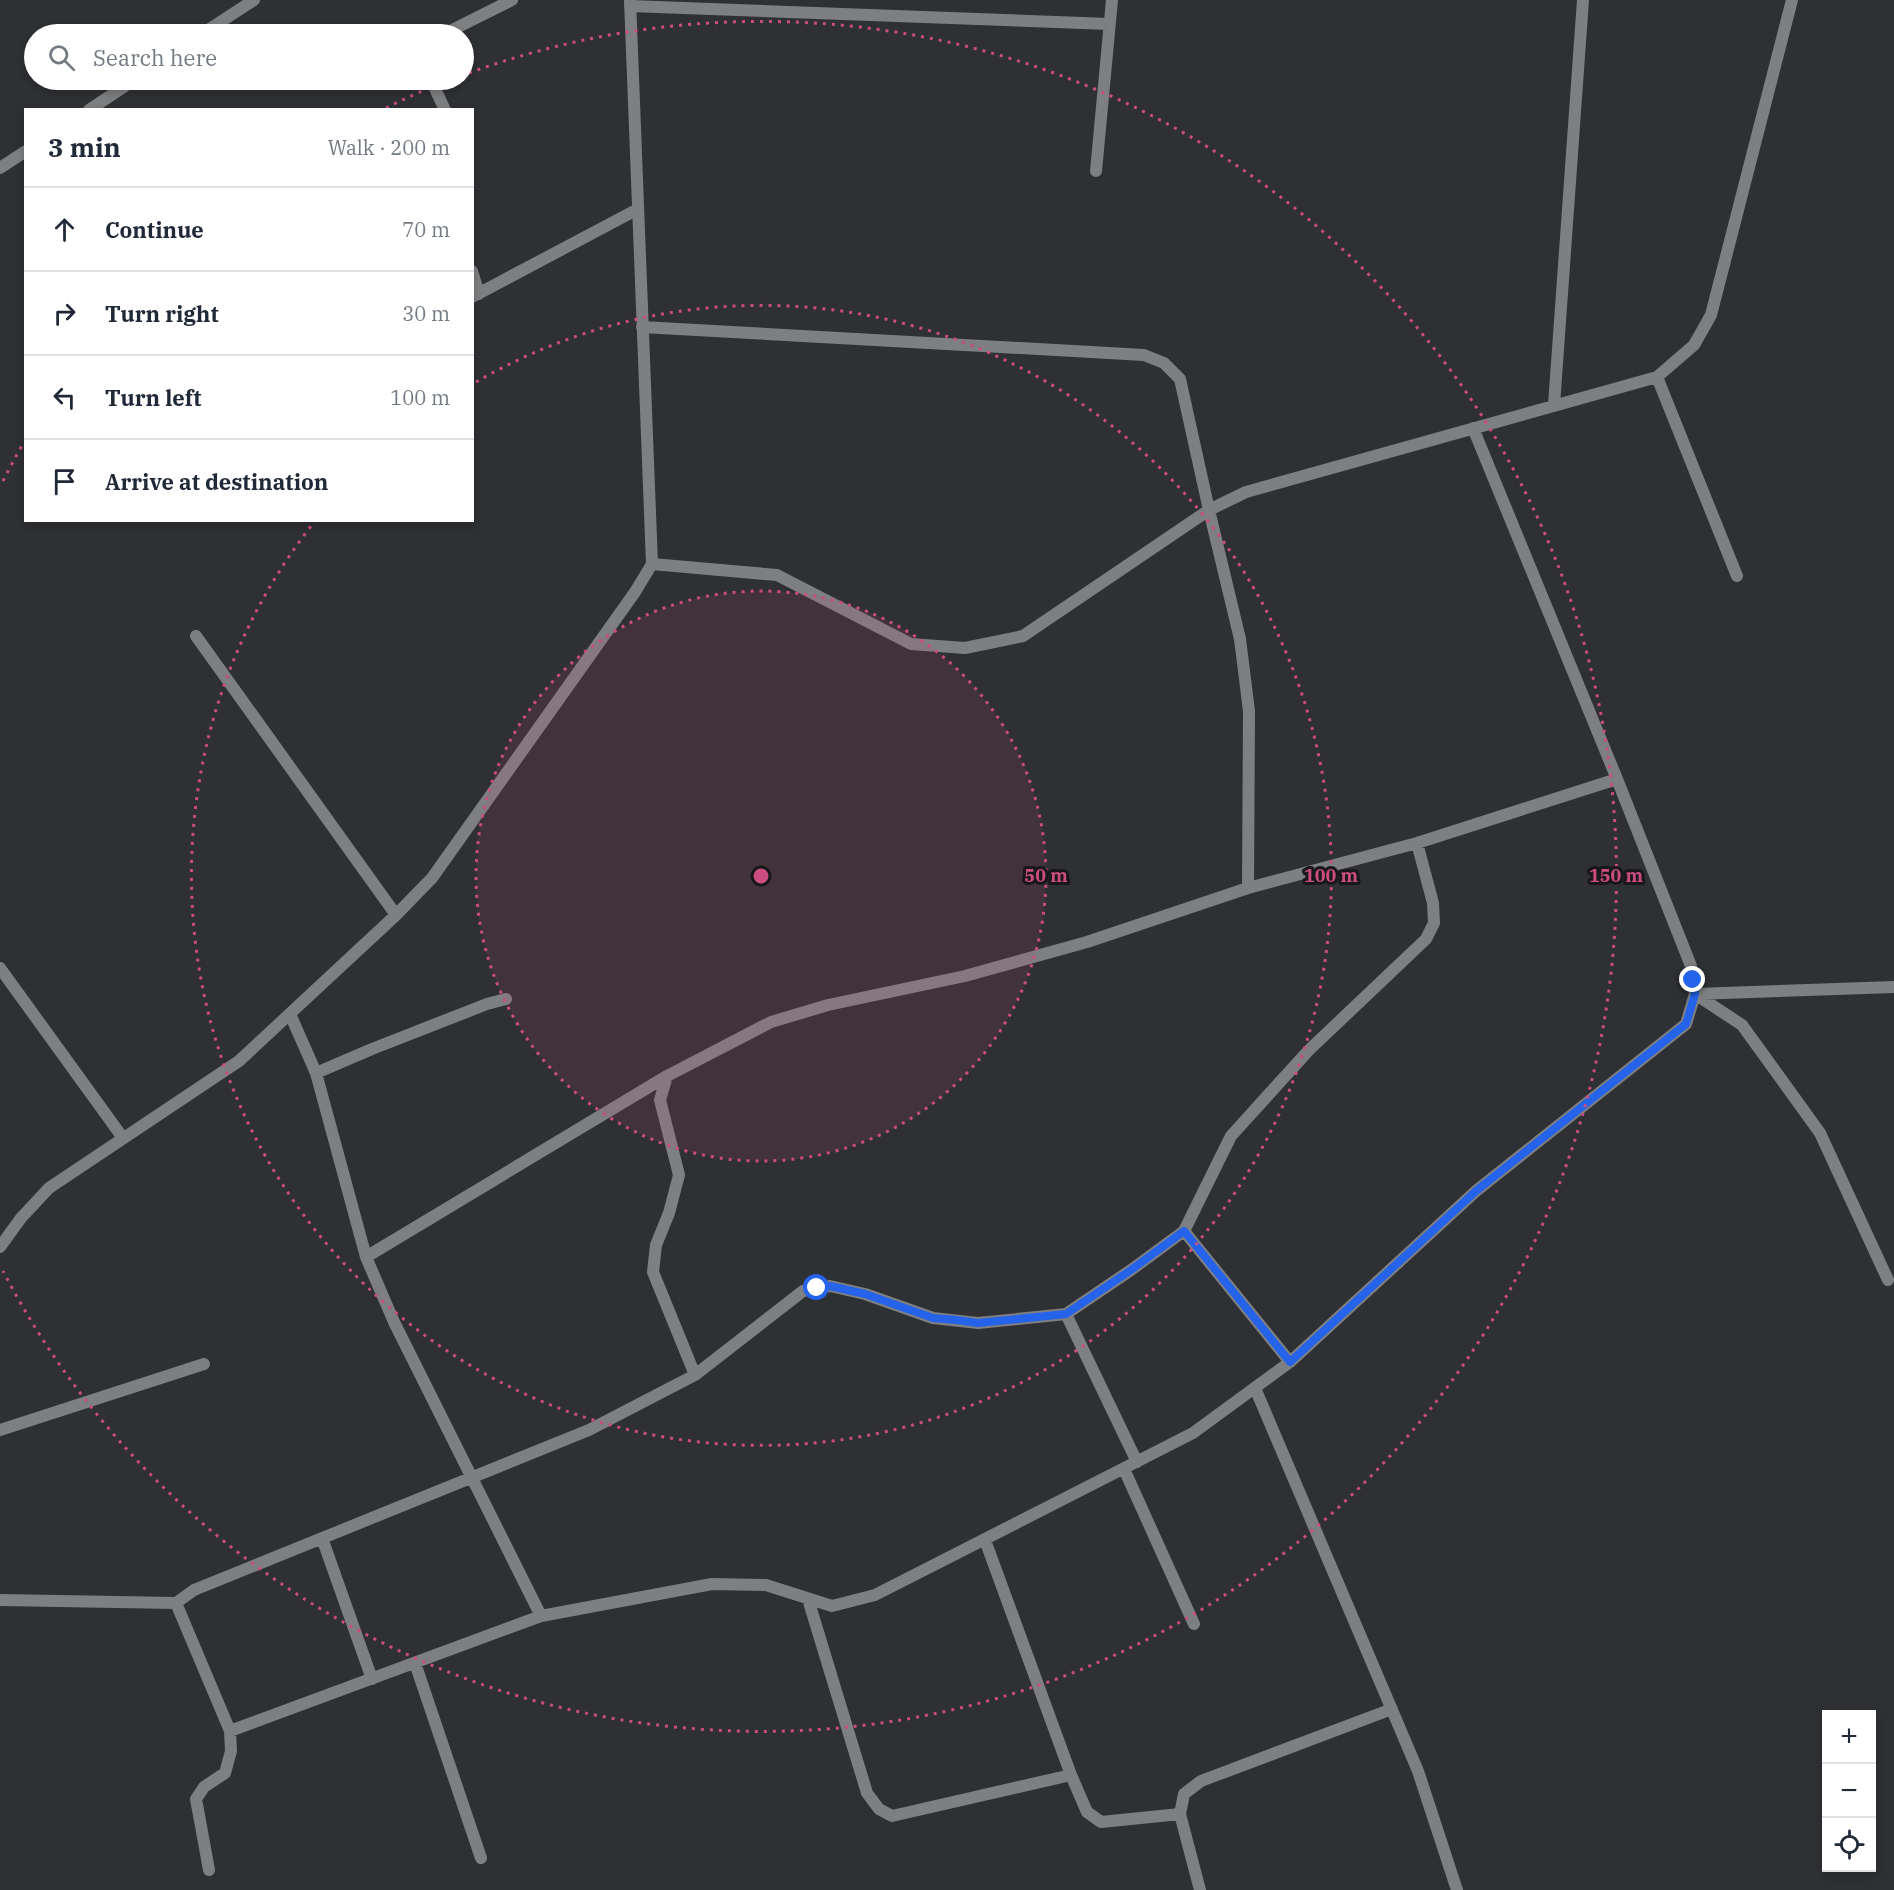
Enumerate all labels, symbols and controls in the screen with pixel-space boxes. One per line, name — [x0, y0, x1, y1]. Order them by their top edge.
search box — [24, 24, 474, 90]
icon: search — [45, 41, 78, 74]
text: Search here — [93, 43, 217, 72]
text: 3 min — [48, 130, 121, 164]
text: Walk · 200 m — [328, 134, 450, 161]
icon: ahead — [48, 213, 81, 246]
text: Continue — [105, 215, 204, 244]
text: 70 m — [402, 216, 450, 243]
icon: right — [48, 297, 81, 330]
text: Turn right — [105, 299, 219, 328]
text: 30 m — [402, 300, 450, 327]
icon: left — [48, 381, 81, 414]
text: Turn left — [105, 383, 201, 412]
text: 100 m — [390, 384, 450, 411]
icon: arrive — [48, 465, 81, 498]
text: Arrive at destination — [105, 467, 328, 496]
text: 50 m — [1024, 864, 1068, 887]
text: 100 m — [1304, 864, 1359, 887]
text: 150 m — [1589, 864, 1644, 887]
centre of rings — [751, 866, 771, 886]
route end — [1679, 966, 1705, 992]
route start — [803, 1274, 829, 1300]
map controls — [1822, 1710, 1876, 1872]
button: + — [1822, 1710, 1876, 1764]
button: − — [1822, 1764, 1876, 1818]
button: locate — [1822, 1818, 1876, 1872]

